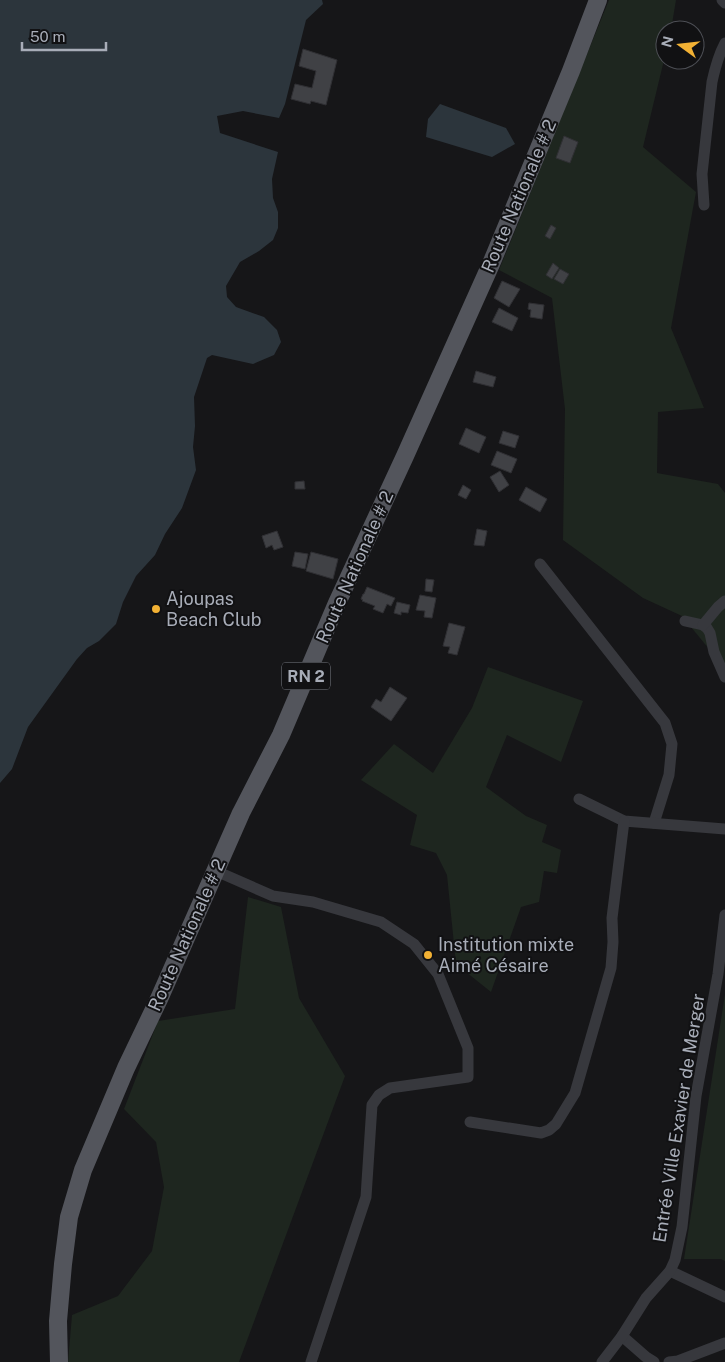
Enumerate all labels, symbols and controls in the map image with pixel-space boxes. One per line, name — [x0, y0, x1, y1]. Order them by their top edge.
scale bar — [22, 20, 106, 52]
north arrow — [655, 20, 705, 70]
text: 50 m — [30, 28, 65, 45]
text: N — [658, 34, 677, 49]
street label: Route Nationale # 2 — [477, 116, 560, 275]
street label: Route Nationale # 2 — [312, 488, 398, 646]
place label: Ajoupas Beach Club — [166, 588, 261, 630]
marker: Ajoupas Beach Club — [150, 603, 162, 615]
road number: RN 2 — [282, 662, 330, 689]
street label: Route Nationale # 2 — [144, 856, 230, 1014]
place label: Institution mixte Aimé Césaire — [438, 934, 574, 976]
marker: Institution mixte Aimé Césaire — [422, 949, 434, 961]
street label: Entrée Ville Exavier de Merger — [648, 992, 709, 1244]

